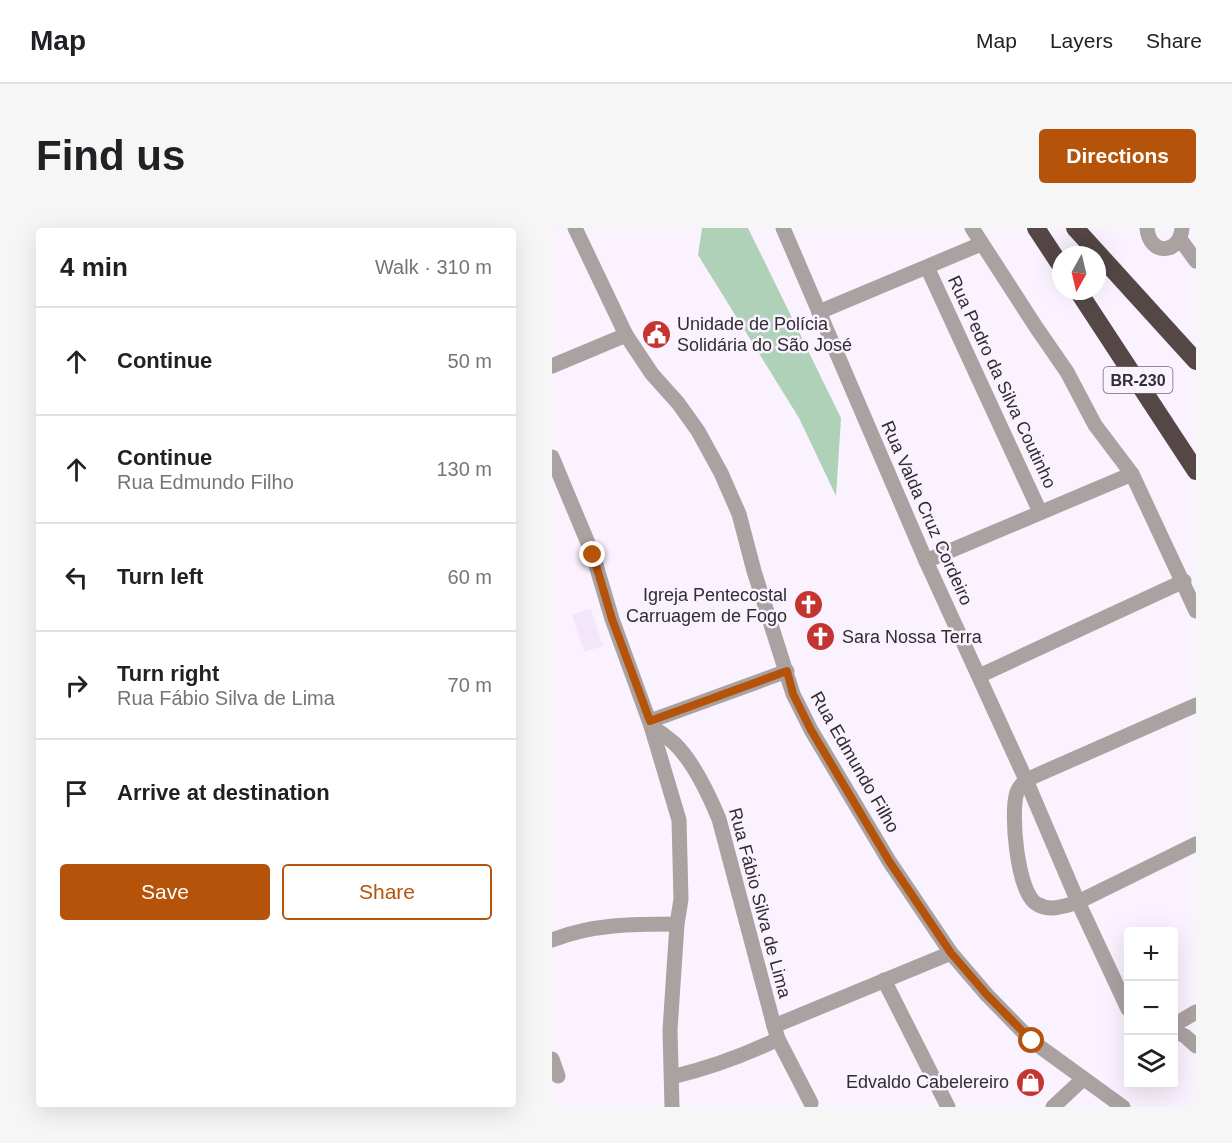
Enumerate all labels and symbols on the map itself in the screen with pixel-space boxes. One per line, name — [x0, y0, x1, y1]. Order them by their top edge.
north arrow — [1052, 246, 1106, 300]
street label: Rua Pedro da Silva Coutinho — [944, 273, 1060, 491]
place label: Unidade de Polícia Solidária do São José — [677, 314, 852, 355]
public building icon: Unidade de Polícia Solidária do São José — [640, 318, 672, 350]
road number: BR-230 — [1104, 367, 1172, 393]
street label: Rua Valda Cruz Cordeiro — [877, 418, 977, 608]
route end — [579, 541, 605, 567]
place label: Igreja Pentecostal Carruagem de Fogo — [626, 585, 787, 626]
church icon: Igreja Pentecostal Carruagem de Fogo — [792, 589, 824, 621]
church icon: Sara Nossa Terra — [805, 621, 837, 653]
place label: Sara Nossa Terra — [842, 627, 983, 647]
street label: Rua Edmundo Filho — [807, 688, 903, 836]
street label: Rua Fábio Silva de Lima — [725, 806, 795, 1001]
route start — [1018, 1027, 1044, 1053]
shop icon: Edvaldo Cabelereiro — [1014, 1066, 1046, 1098]
place label: Edvaldo Cabelereiro — [846, 1072, 1009, 1092]

